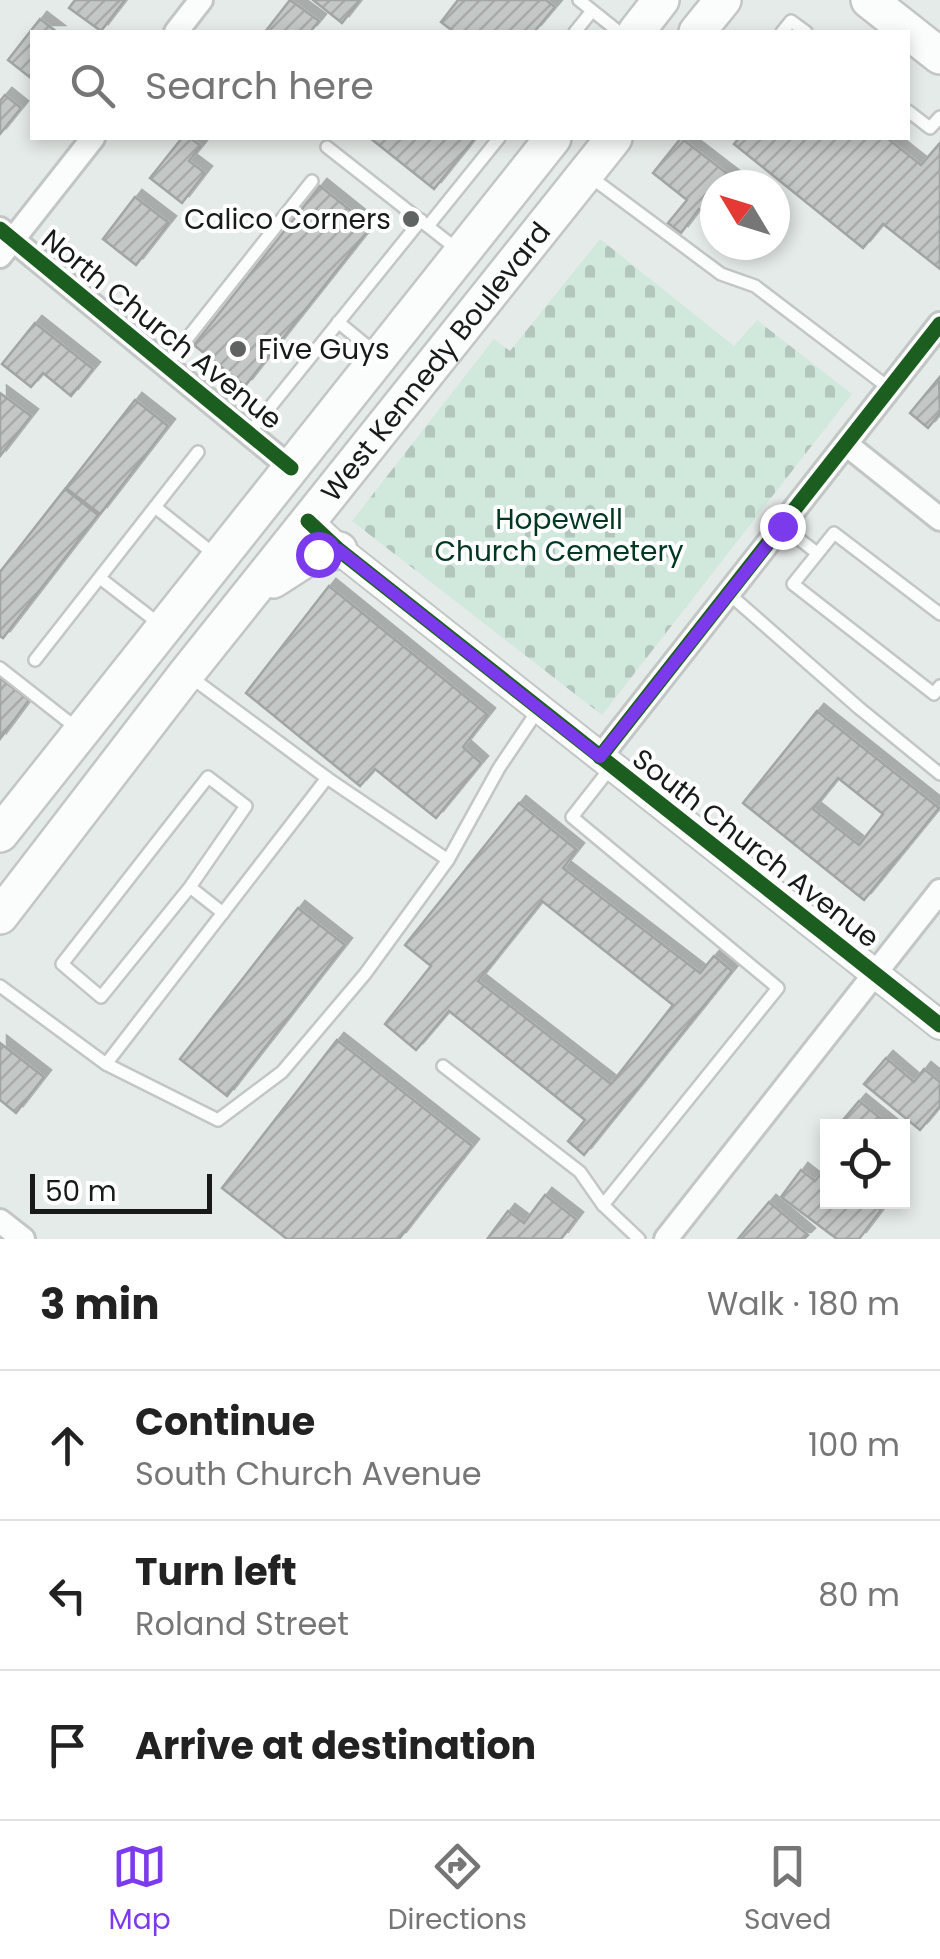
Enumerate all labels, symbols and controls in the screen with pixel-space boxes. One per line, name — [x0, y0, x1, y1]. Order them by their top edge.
search box — [30, 30, 910, 140]
icon: search — [65, 58, 120, 113]
text: Search here — [145, 59, 374, 112]
north arrow — [700, 170, 790, 260]
place label: Calico Corners — [184, 200, 391, 239]
marker: Calico Corners — [400, 208, 422, 230]
street label: West Kennedy Boulevard — [312, 214, 560, 510]
street label: North Church Avenue — [33, 220, 290, 439]
place label: Five Guys — [258, 330, 390, 369]
marker: Five Guys — [227, 338, 249, 360]
park label: Hopewell Church Cemetery — [434, 500, 684, 571]
route end — [760, 504, 806, 550]
route start — [296, 532, 342, 578]
street label: South Church Avenue — [624, 740, 887, 957]
map controls — [820, 1119, 910, 1209]
button: locate — [820, 1119, 910, 1209]
scale bar — [30, 1169, 212, 1214]
text: 50 m — [45, 1172, 116, 1211]
text: 3 min — [40, 1275, 160, 1334]
text: Walk · 180 m — [707, 1281, 900, 1326]
text: Continue — [135, 1395, 315, 1448]
icon: ahead — [40, 1418, 95, 1473]
text: 100 m — [808, 1422, 900, 1467]
text: South Church Avenue — [135, 1451, 482, 1496]
text: Turn left — [135, 1545, 297, 1598]
icon: left — [40, 1568, 95, 1623]
text: 80 m — [818, 1572, 900, 1617]
text: Roland Street — [135, 1601, 349, 1646]
icon: arrive — [40, 1718, 95, 1773]
text: Arrive at destination — [135, 1719, 536, 1772]
tab: Map — [109, 1839, 171, 1941]
tab: Directions — [388, 1839, 527, 1941]
tab: Saved — [744, 1839, 831, 1941]

